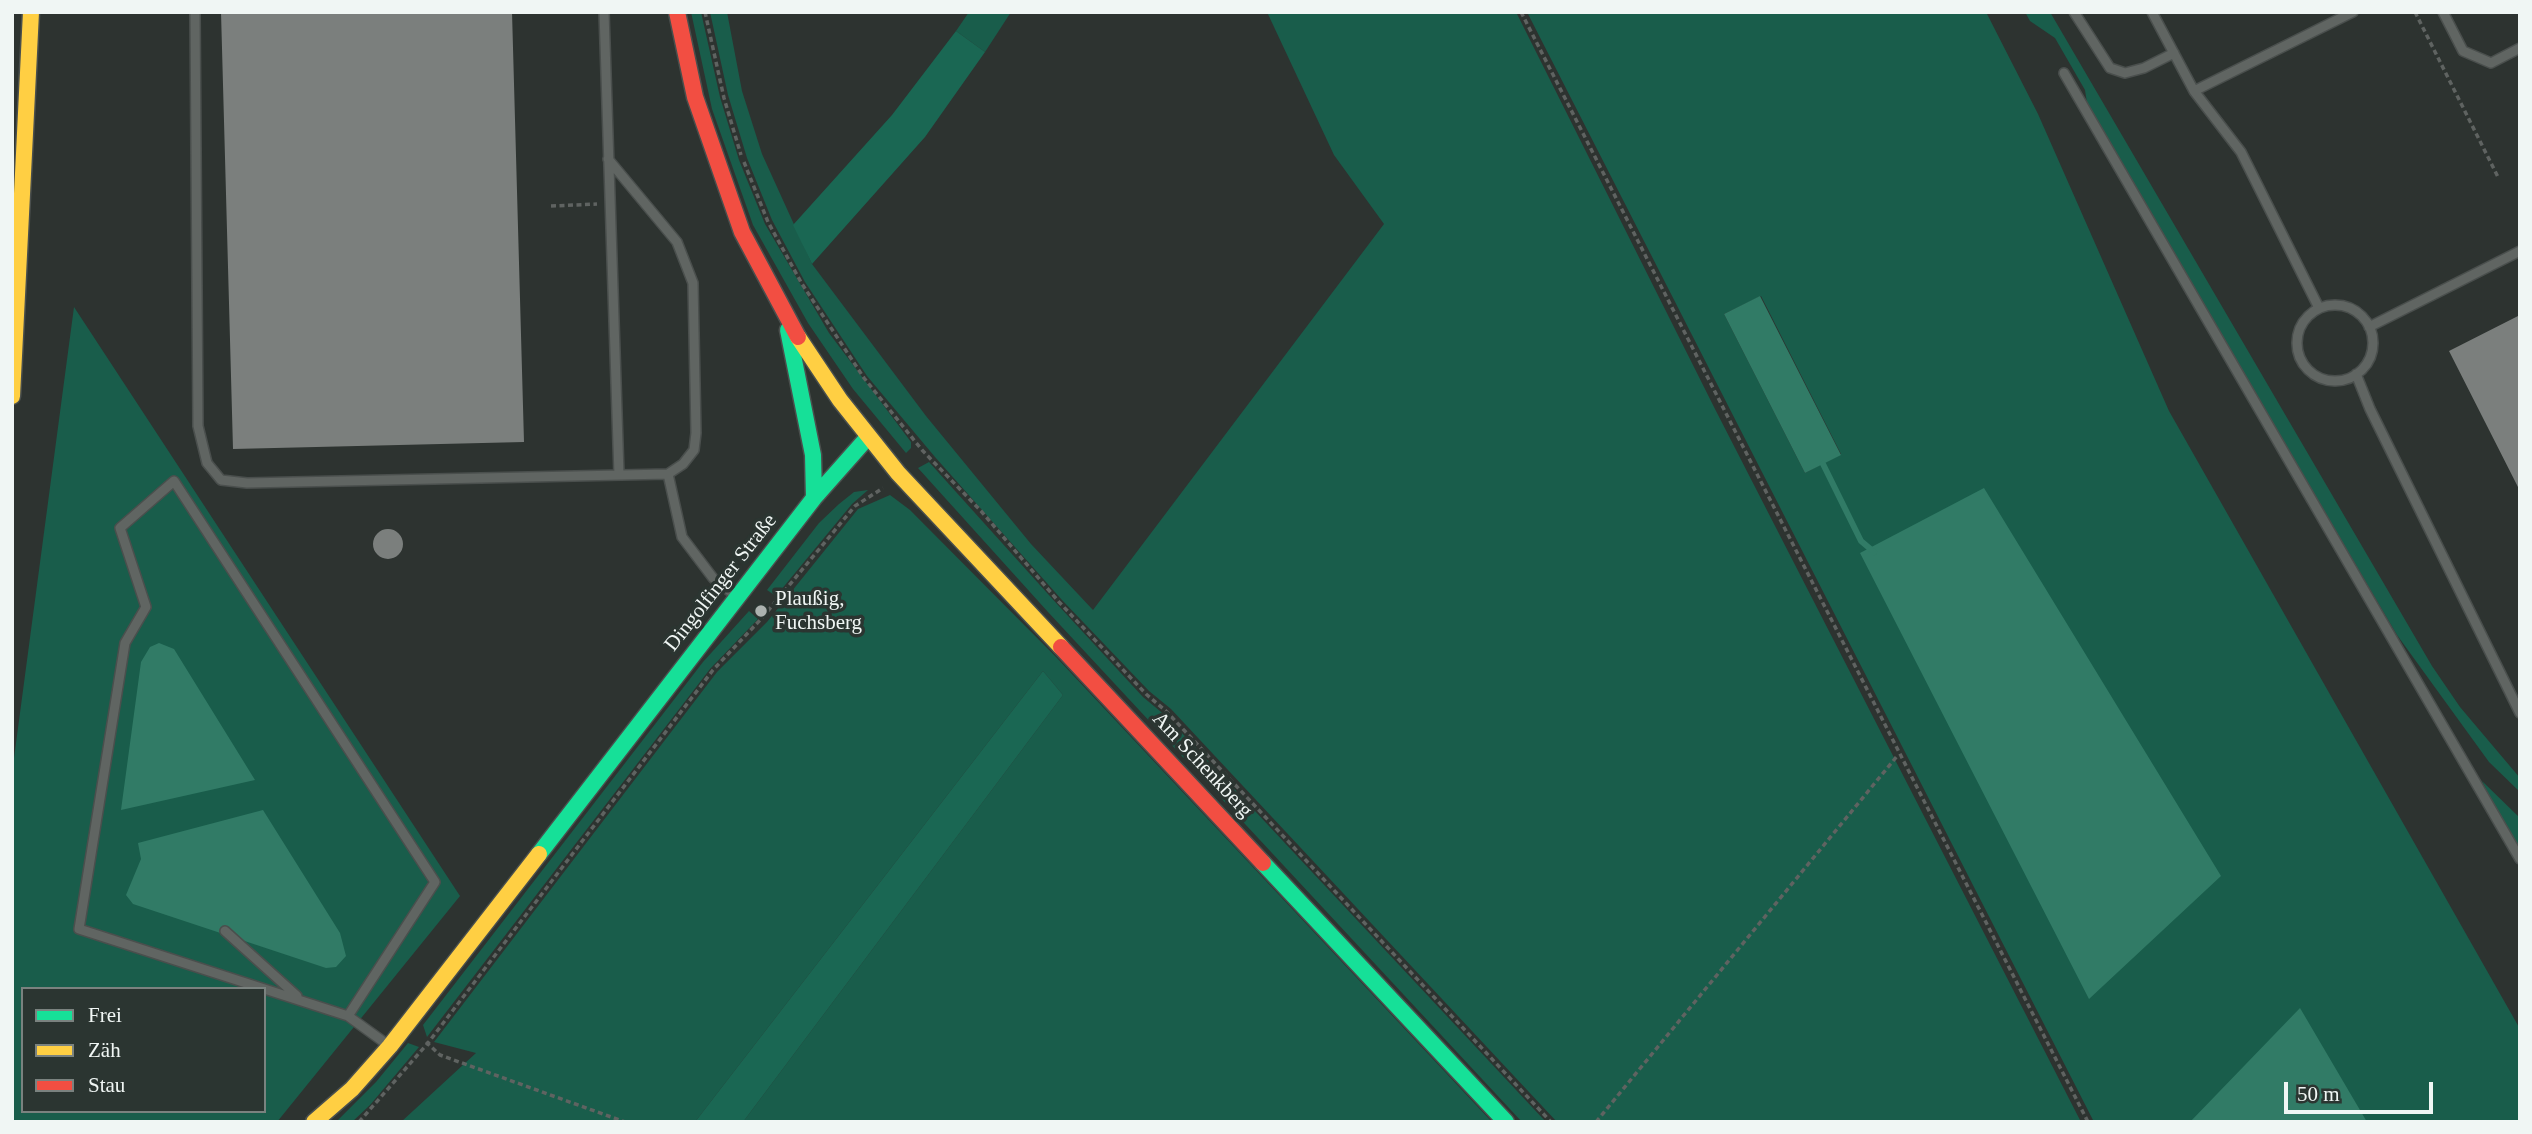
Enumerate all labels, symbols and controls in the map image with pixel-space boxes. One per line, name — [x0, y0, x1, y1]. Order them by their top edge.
street label: Dingolfinger Straße — [660, 509, 782, 657]
place label: Plaußig, Fuchsberg — [775, 586, 862, 636]
marker: Plaußig, Fuchsberg — [753, 603, 769, 619]
street label: Am Schenkberg — [1147, 707, 1257, 823]
legend — [21, 987, 266, 1113]
text: Frei — [88, 1003, 122, 1027]
text: Zäh — [88, 1038, 121, 1062]
scale bar — [2287, 1068, 2436, 1112]
text: Stau — [88, 1073, 125, 1097]
text: 50 m — [2297, 1082, 2340, 1106]

